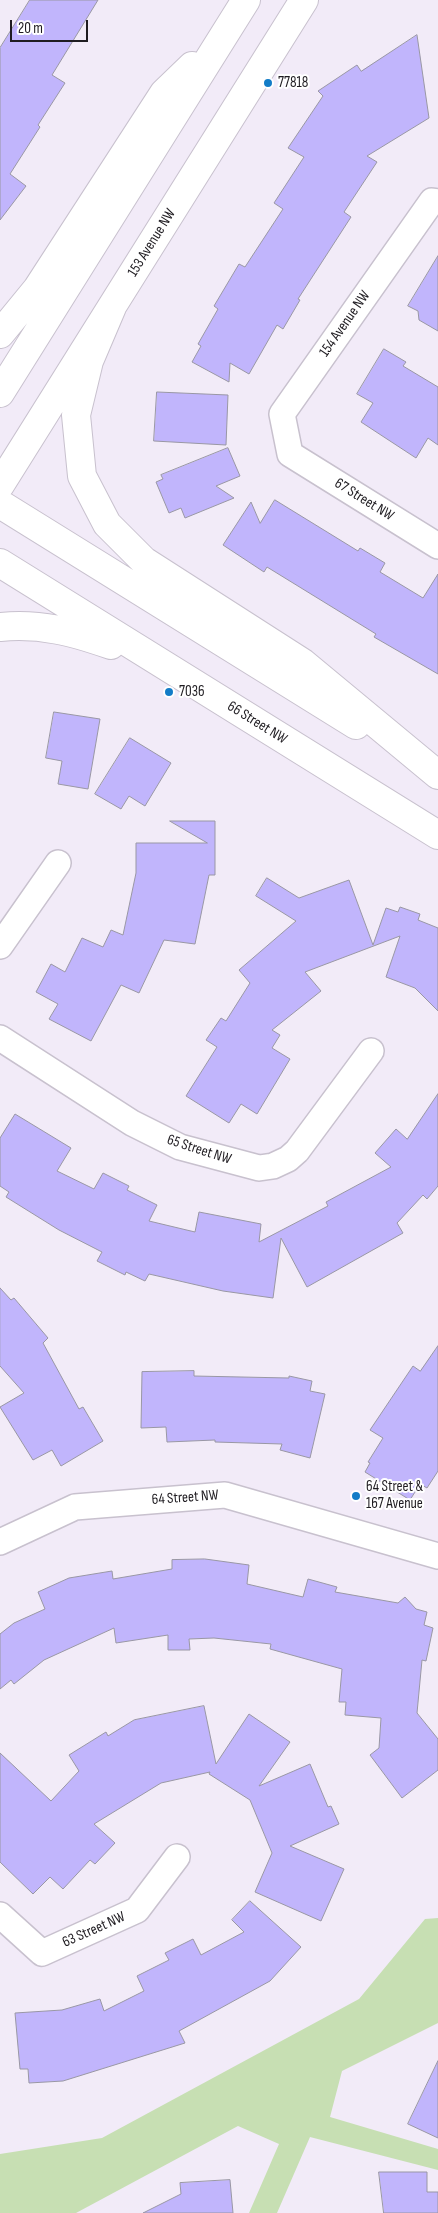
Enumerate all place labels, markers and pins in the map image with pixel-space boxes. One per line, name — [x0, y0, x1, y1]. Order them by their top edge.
place label: 77818 — [278, 74, 308, 92]
marker: 77818 — [262, 77, 274, 89]
place label: 7036 — [179, 683, 204, 701]
marker: 7036 — [163, 686, 175, 698]
place label: 64 Street & 167 Avenue — [366, 1478, 423, 1513]
marker: 64 Street & 167 Avenue — [350, 1490, 362, 1502]

